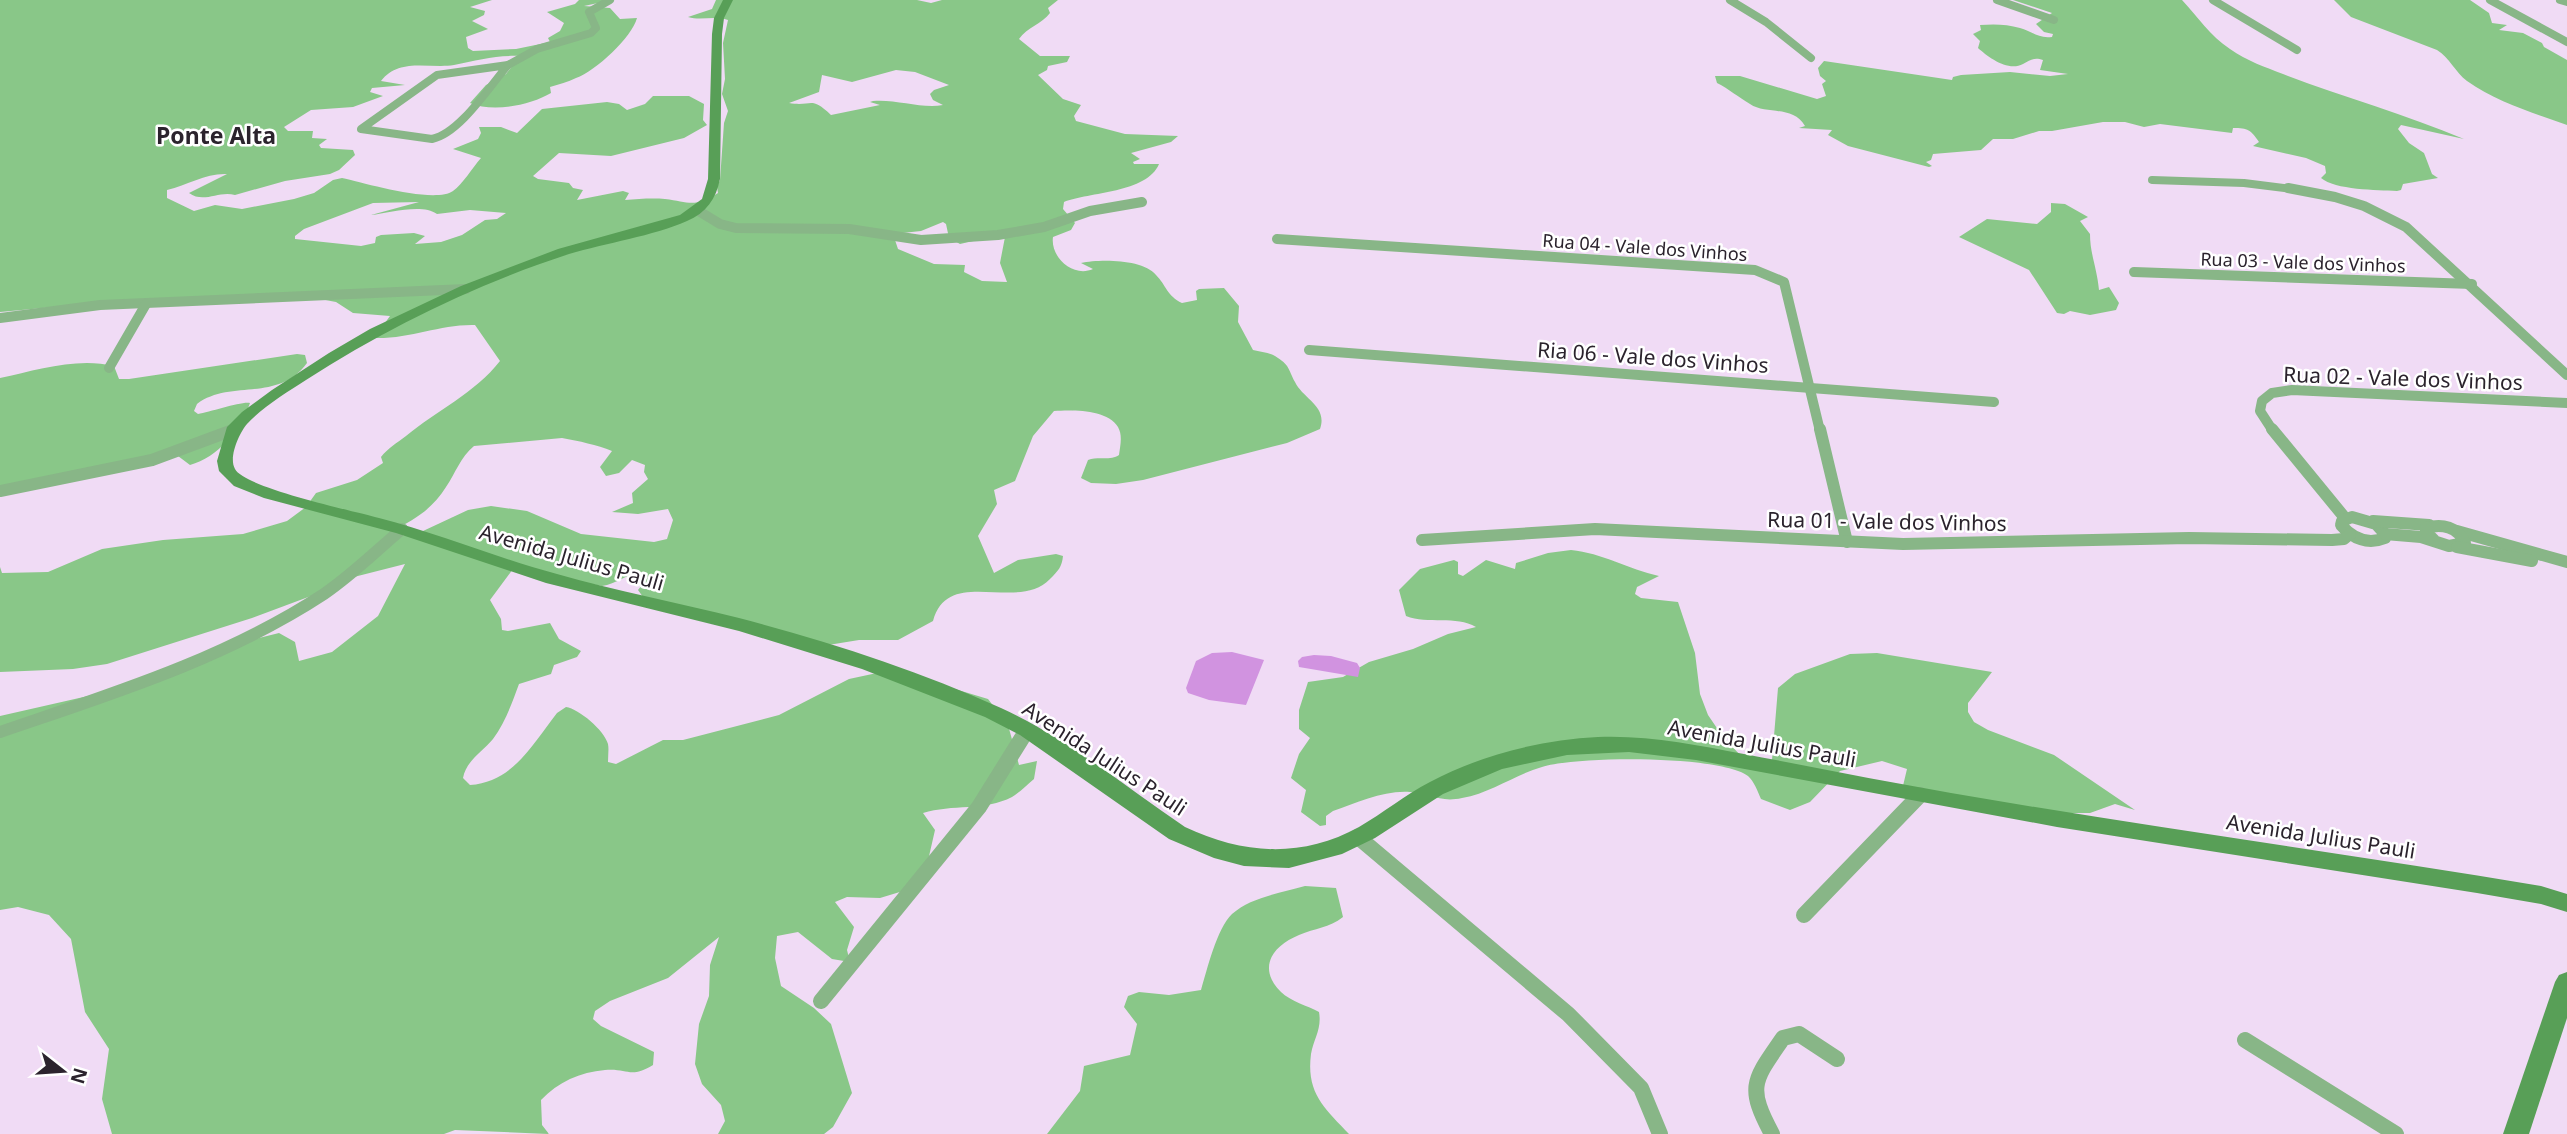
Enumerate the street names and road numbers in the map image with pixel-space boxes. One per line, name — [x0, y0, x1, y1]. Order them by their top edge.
street label: Rua 04 - Vale dos Vinhos — [1542, 228, 1748, 266]
street label: Rua 03 - Vale dos Vinhos — [2200, 246, 2406, 278]
street label: Ria 06 - Vale dos Vinhos — [1536, 335, 1770, 379]
street label: Rua 02 - Vale dos Vinhos — [2283, 360, 2523, 396]
street label: Rua 01 - Vale dos Vinhos — [1767, 505, 2007, 537]
street label: Avenida Julius Pauli — [476, 517, 668, 597]
street label: Avenida Julius Pauli — [1017, 694, 1193, 822]
street label: Avenida Julius Pauli — [1666, 713, 1858, 773]
street label: Avenida Julius Pauli — [2225, 807, 2417, 865]

